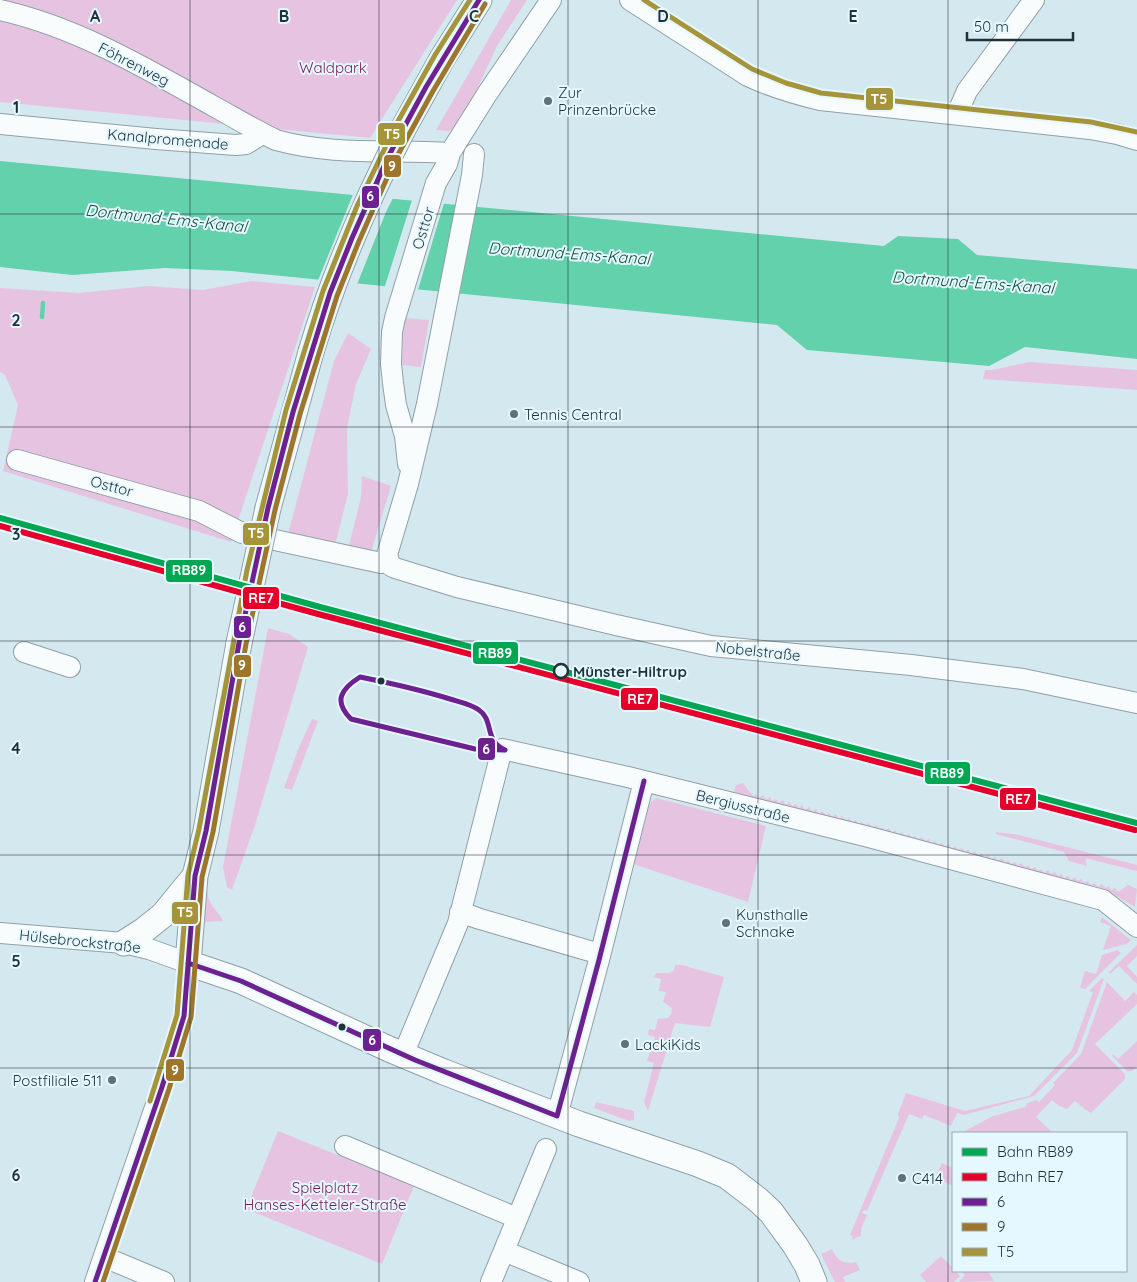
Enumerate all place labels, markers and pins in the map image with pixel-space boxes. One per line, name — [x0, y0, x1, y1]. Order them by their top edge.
place label: Zur Prinzenbrücke — [558, 83, 656, 119]
marker: Zur Prinzenbrücke — [542, 95, 554, 107]
place label: Tennis Central — [524, 405, 622, 424]
marker: Tennis Central — [508, 408, 520, 420]
place label: Münster-Hiltrup — [573, 662, 687, 681]
marker: Münster-Hiltrup — [553, 663, 569, 679]
unlabelled marker — [376, 676, 386, 686]
place label: Kunsthalle Schnake — [736, 905, 808, 941]
marker: Kunsthalle Schnake — [720, 917, 732, 929]
unlabelled marker — [337, 1022, 347, 1032]
place label: LackiKids — [635, 1035, 701, 1054]
marker: LackiKids — [619, 1038, 631, 1050]
place label: Postfiliale 511 — [13, 1071, 102, 1090]
marker: Postfiliale 511 — [106, 1074, 118, 1086]
place label: C414 — [912, 1169, 943, 1188]
marker: C414 — [896, 1172, 908, 1184]

